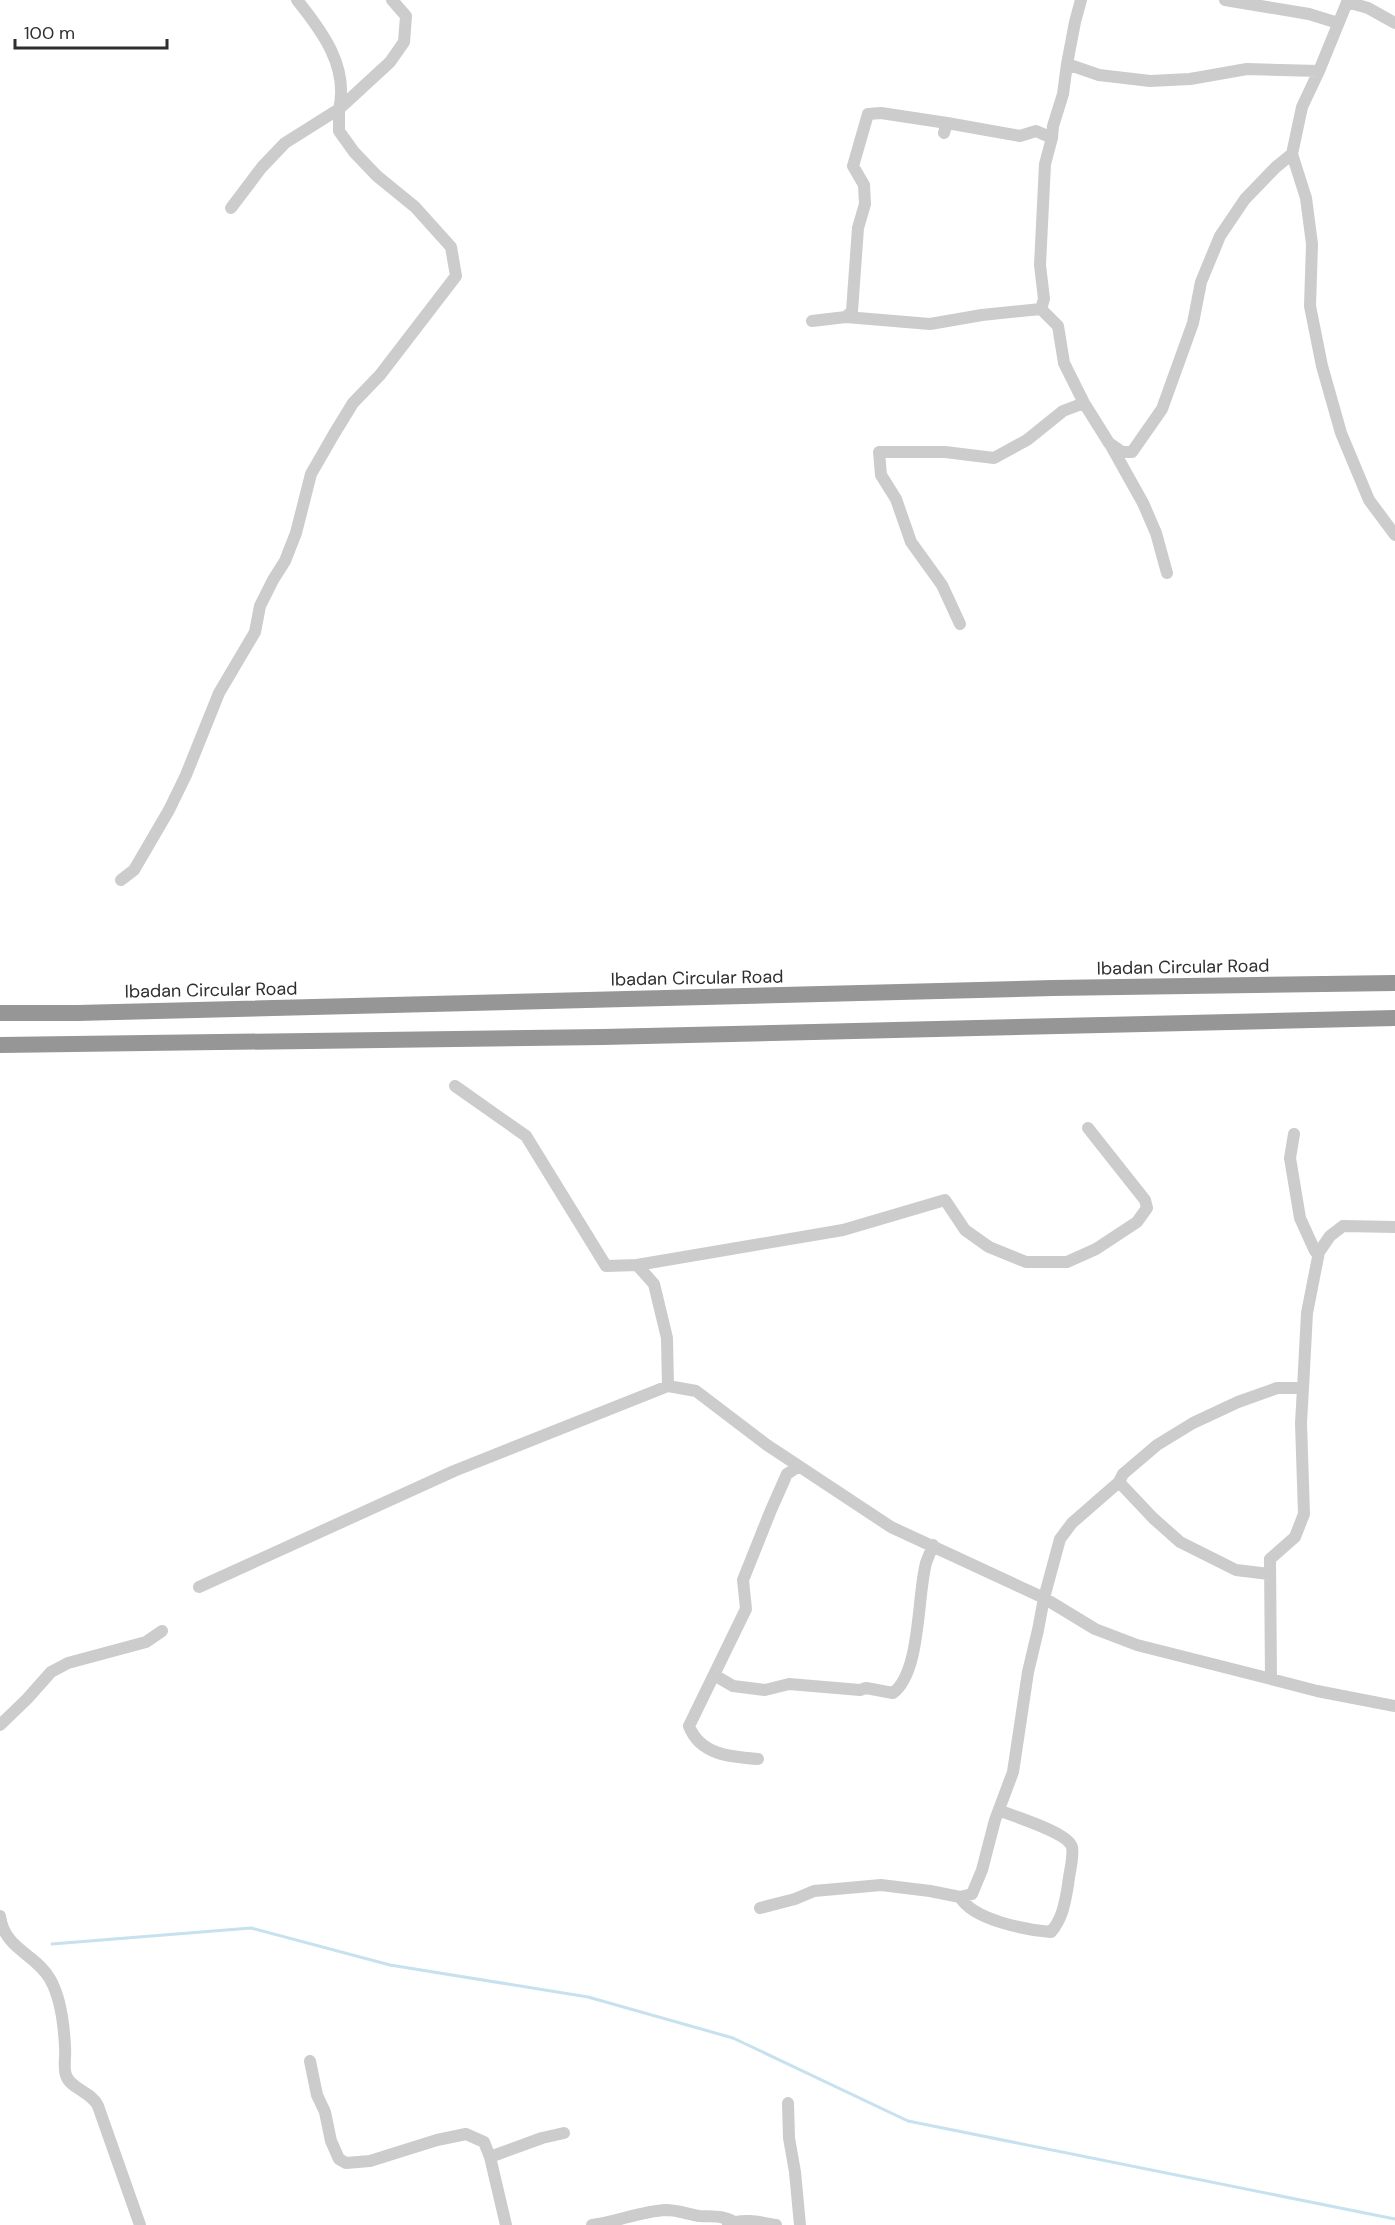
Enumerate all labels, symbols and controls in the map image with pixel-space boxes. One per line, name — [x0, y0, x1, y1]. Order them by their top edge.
scale bar — [15, 12, 166, 50]
text: 100 m — [24, 21, 75, 45]
street label: Ibadan Circular Road — [1096, 953, 1270, 981]
street label: Ibadan Circular Road — [610, 964, 784, 992]
street label: Ibadan Circular Road — [124, 976, 298, 1004]

